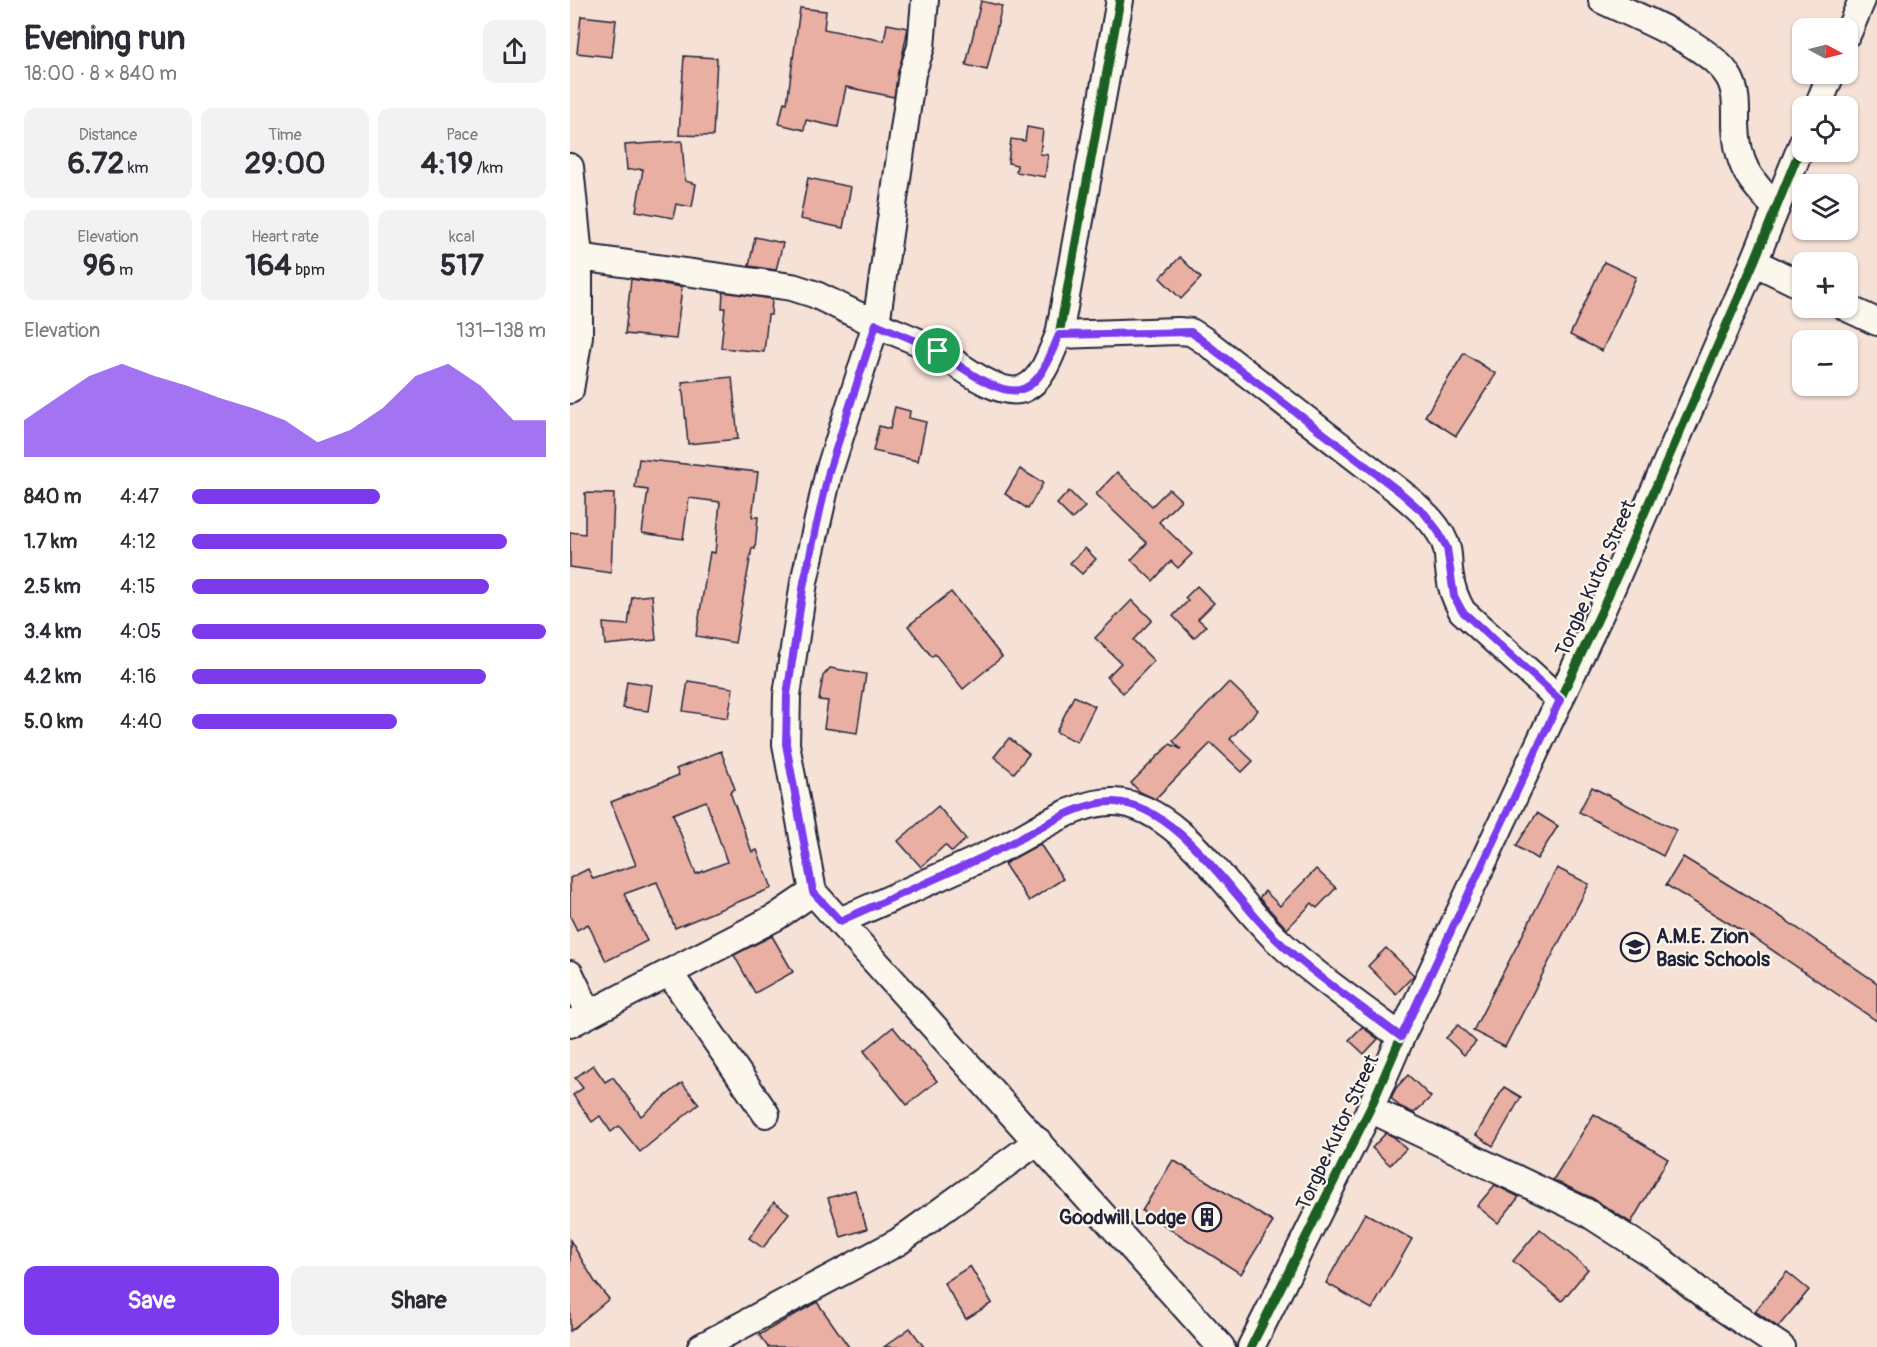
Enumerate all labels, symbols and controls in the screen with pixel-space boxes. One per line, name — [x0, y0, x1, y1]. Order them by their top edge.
text: Evening run — [24, 18, 185, 59]
north arrow — [1792, 18, 1858, 84]
map controls — [1792, 18, 1858, 396]
button: share — [483, 20, 546, 83]
text: 18:00 · 8 × 840 m — [24, 61, 177, 86]
button: locate — [1792, 96, 1858, 162]
text: Distance — [79, 125, 137, 145]
text: Time — [268, 125, 302, 145]
text: Pace — [446, 125, 478, 145]
text: 6.72 — [67, 145, 124, 182]
text: 29:00 — [244, 145, 326, 182]
text: 4:19 — [421, 145, 473, 182]
text: km — [124, 158, 149, 178]
text: /km — [473, 158, 503, 178]
button: layers — [1792, 174, 1858, 240]
text: Elevation — [78, 227, 138, 247]
text: Heart rate — [251, 227, 319, 247]
text: kcal — [449, 227, 475, 247]
text: 96 — [83, 247, 116, 284]
text: 164 — [245, 247, 292, 284]
text: 517 — [440, 247, 484, 284]
button: + — [1792, 252, 1858, 318]
text: m — [116, 260, 133, 280]
text: bpm — [292, 260, 325, 280]
text: Elevation — [24, 318, 100, 343]
text: 131–138 m — [456, 318, 546, 343]
pin — [912, 325, 963, 376]
button: − — [1792, 330, 1858, 396]
icon: arrive — [921, 334, 954, 367]
text: 840 m — [24, 484, 81, 509]
text: 4:47 — [120, 484, 159, 509]
street label: Torgbe Kutor Street — [1550, 495, 1642, 660]
text: 1.7 km — [24, 529, 77, 554]
text: 4:12 — [120, 529, 156, 554]
text: 2.5 km — [24, 574, 81, 599]
text: 4:15 — [120, 574, 156, 599]
text: 3.4 km — [24, 619, 82, 644]
text: 4:05 — [120, 619, 161, 644]
text: 4.2 km — [24, 664, 82, 689]
text: 4:16 — [120, 664, 156, 689]
text: 5.0 km — [24, 709, 83, 734]
text: 4:40 — [120, 709, 162, 734]
place label: A.M.E. Zion Basic Schools — [1656, 924, 1770, 972]
school or university icon: A.M.E. Zion Basic Schools — [1619, 931, 1651, 963]
street label: Torgbe Kutor Street — [1290, 1050, 1385, 1214]
building icon: Goodwill Lodge — [1191, 1201, 1223, 1233]
place label: Goodwill Lodge — [1059, 1205, 1187, 1230]
button: Save — [24, 1266, 279, 1335]
button: Share — [291, 1266, 546, 1335]

